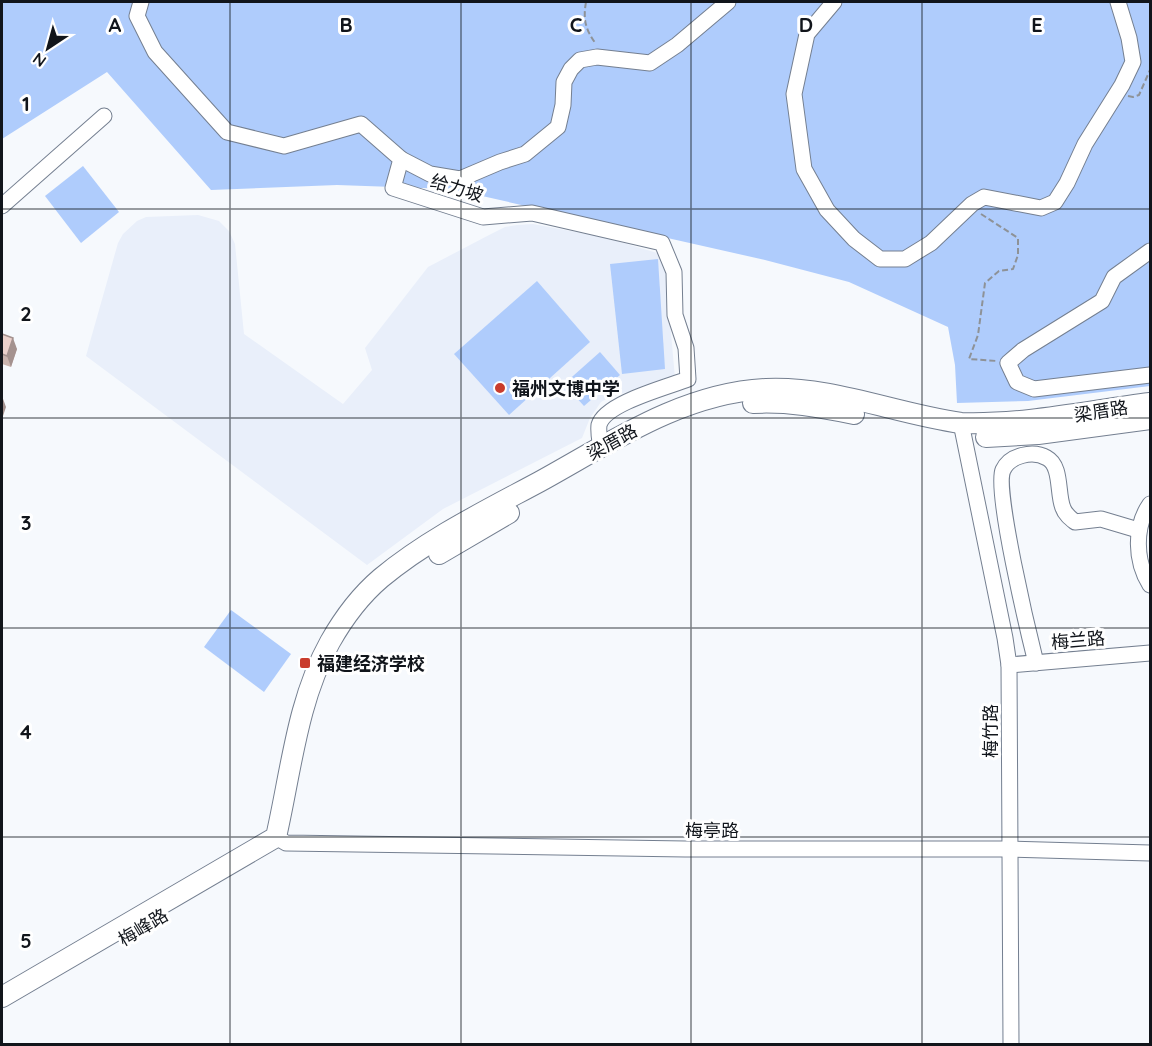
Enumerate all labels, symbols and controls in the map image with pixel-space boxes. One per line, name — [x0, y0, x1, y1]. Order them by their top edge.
text: A — [109, 12, 122, 37]
text: B — [339, 12, 353, 37]
text: C — [570, 12, 583, 37]
text: D — [799, 12, 813, 37]
text: E — [1031, 12, 1043, 37]
north arrow — [18, 18, 78, 78]
text: N — [29, 49, 50, 72]
text: 1 — [22, 91, 30, 116]
street label: 给力坡 — [428, 169, 486, 207]
text: 2 — [20, 301, 32, 326]
place label: 福州文博中学 — [512, 377, 620, 400]
marker: 福州文博中学 — [493, 381, 507, 395]
street label: 梁厝路 — [1073, 395, 1129, 427]
street label: 梁厝路 — [583, 419, 641, 465]
text: 3 — [21, 510, 31, 535]
street label: 梅兰路 — [1050, 626, 1106, 654]
place label: 福建经济学校 — [317, 652, 425, 675]
marker: 福建经济学校 — [298, 656, 312, 670]
street label: 梅竹路 — [979, 704, 1002, 758]
text: 4 — [20, 719, 32, 744]
street label: 梅亭路 — [685, 819, 739, 842]
street label: 梅峰路 — [114, 903, 172, 951]
text: 5 — [20, 928, 32, 953]

